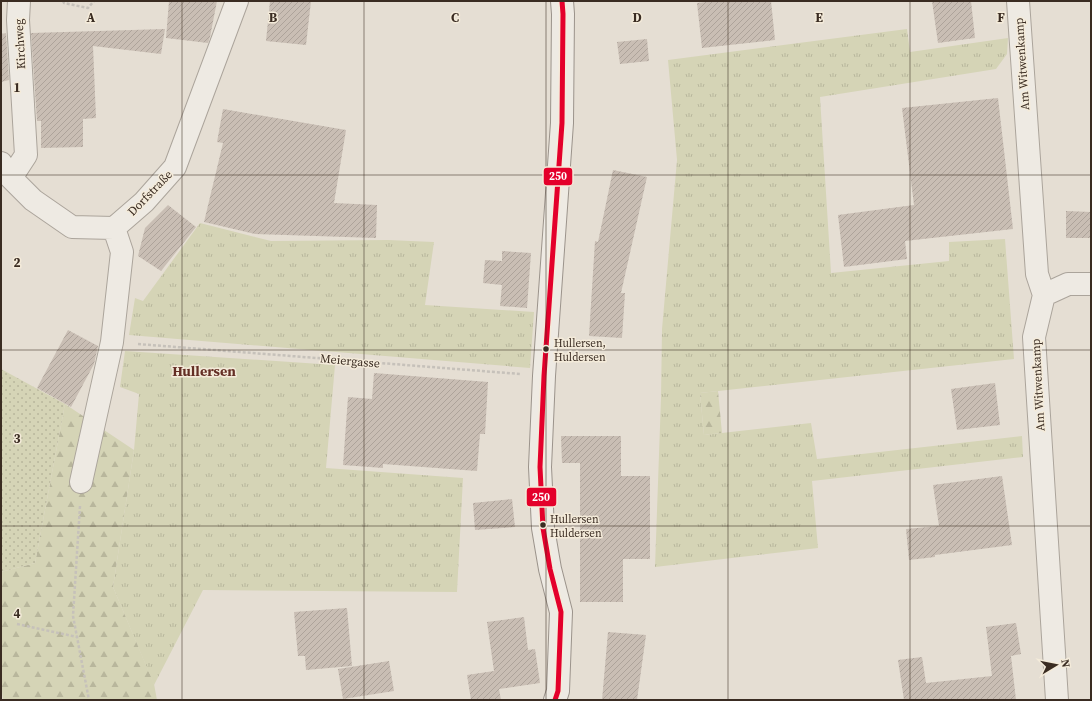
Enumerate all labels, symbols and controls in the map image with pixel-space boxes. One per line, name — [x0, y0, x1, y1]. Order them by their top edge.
text: A — [87, 9, 96, 26]
text: B — [269, 9, 278, 26]
text: C — [451, 9, 459, 26]
text: D — [632, 9, 642, 26]
text: E — [815, 9, 823, 26]
text: F — [997, 9, 1005, 26]
street label: Am Witwenkamp — [1011, 17, 1033, 111]
street label: Kirchweg — [11, 18, 29, 70]
text: 1 — [13, 79, 21, 96]
street label: Dorfstraße — [124, 167, 176, 219]
line badge: 250 — [543, 167, 573, 186]
text: 250 — [549, 169, 567, 184]
text: 2 — [13, 254, 21, 271]
place label: Hullersen, Huldersen — [554, 336, 606, 365]
street label: Am Witwenkamp — [1028, 338, 1048, 432]
marker: Hullersen, Huldersen — [541, 344, 551, 354]
street label: Meiergasse — [319, 350, 381, 372]
district label: Hullersen — [172, 361, 236, 381]
text: 3 — [13, 430, 21, 447]
line badge: 250 — [526, 487, 557, 507]
text: 250 — [532, 490, 550, 505]
place label: Hullersen Huldersen — [550, 512, 602, 541]
marker: Hullersen Huldersen — [538, 520, 548, 530]
text: 4 — [13, 605, 21, 622]
north arrow — [1036, 645, 1076, 685]
text: N — [1057, 658, 1073, 669]

